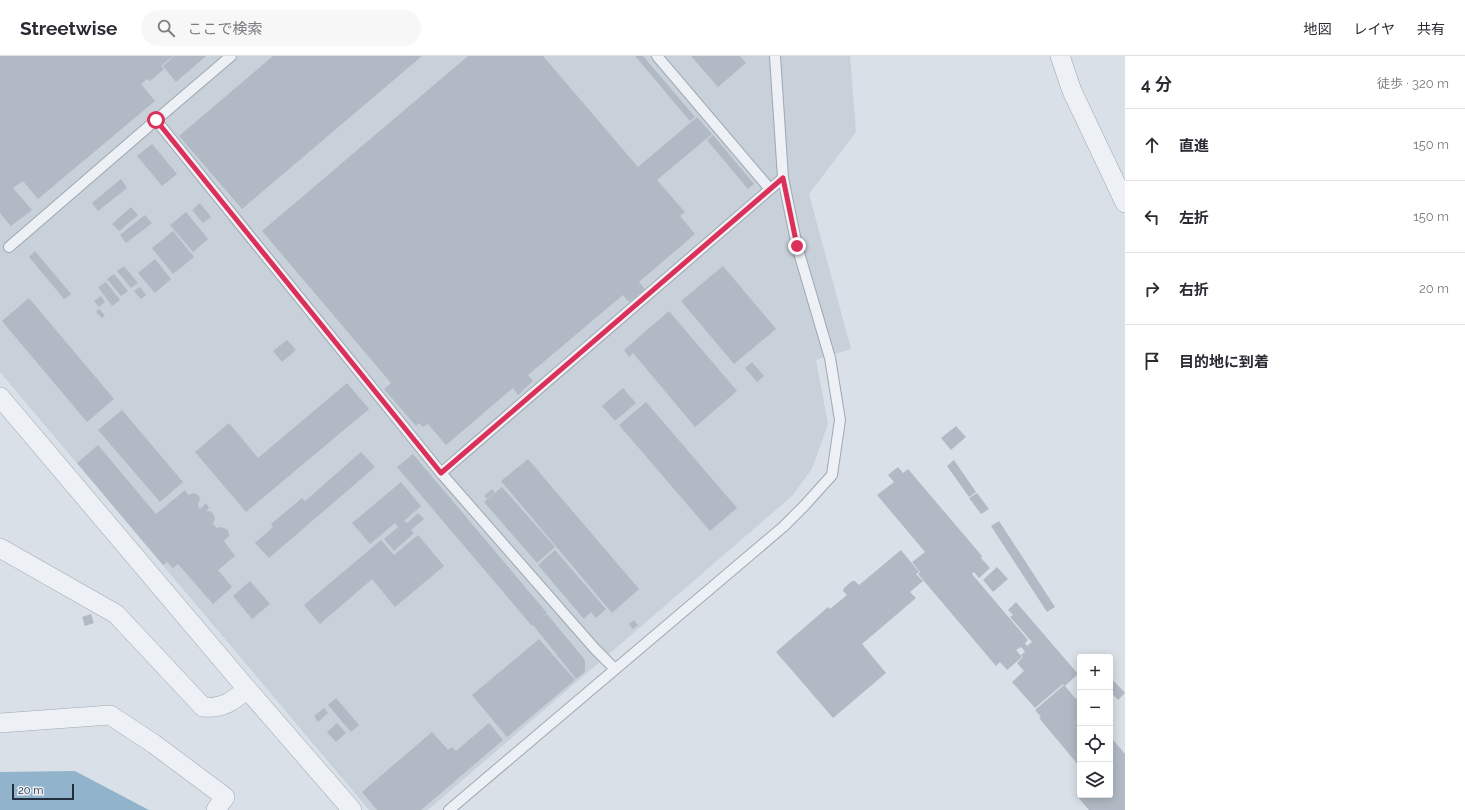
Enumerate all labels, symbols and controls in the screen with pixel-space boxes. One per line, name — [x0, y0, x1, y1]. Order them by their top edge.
search box — [141, 10, 421, 46]
text: Streetwise — [20, 17, 117, 39]
icon: search — [155, 17, 177, 39]
text: ここで検索 — [187, 20, 262, 38]
text: 地図 — [1303, 21, 1331, 37]
text: レイヤ — [1353, 21, 1395, 37]
text: 共有 — [1417, 21, 1445, 37]
text: 4 分 — [1141, 74, 1172, 94]
text: 徒歩 · 320 m — [1377, 76, 1449, 91]
route start — [147, 111, 165, 129]
icon: ahead — [1141, 134, 1163, 156]
text: 直進 — [1179, 137, 1209, 155]
text: 150 m — [1413, 137, 1449, 152]
icon: left — [1141, 206, 1163, 228]
text: 左折 — [1179, 209, 1209, 227]
text: 150 m — [1413, 209, 1449, 224]
route end — [788, 237, 806, 255]
icon: right — [1141, 278, 1163, 300]
text: 右折 — [1179, 281, 1209, 299]
text: 20 m — [1419, 281, 1449, 296]
icon: arrive — [1141, 350, 1163, 372]
text: 目的地に到着 — [1179, 353, 1269, 371]
map controls — [1077, 654, 1113, 798]
button: + — [1077, 654, 1113, 690]
button: − — [1077, 690, 1113, 726]
button: locate — [1077, 726, 1113, 762]
button: layers — [1077, 762, 1113, 798]
scale bar — [12, 782, 74, 801]
text: 20 m — [18, 784, 43, 797]

